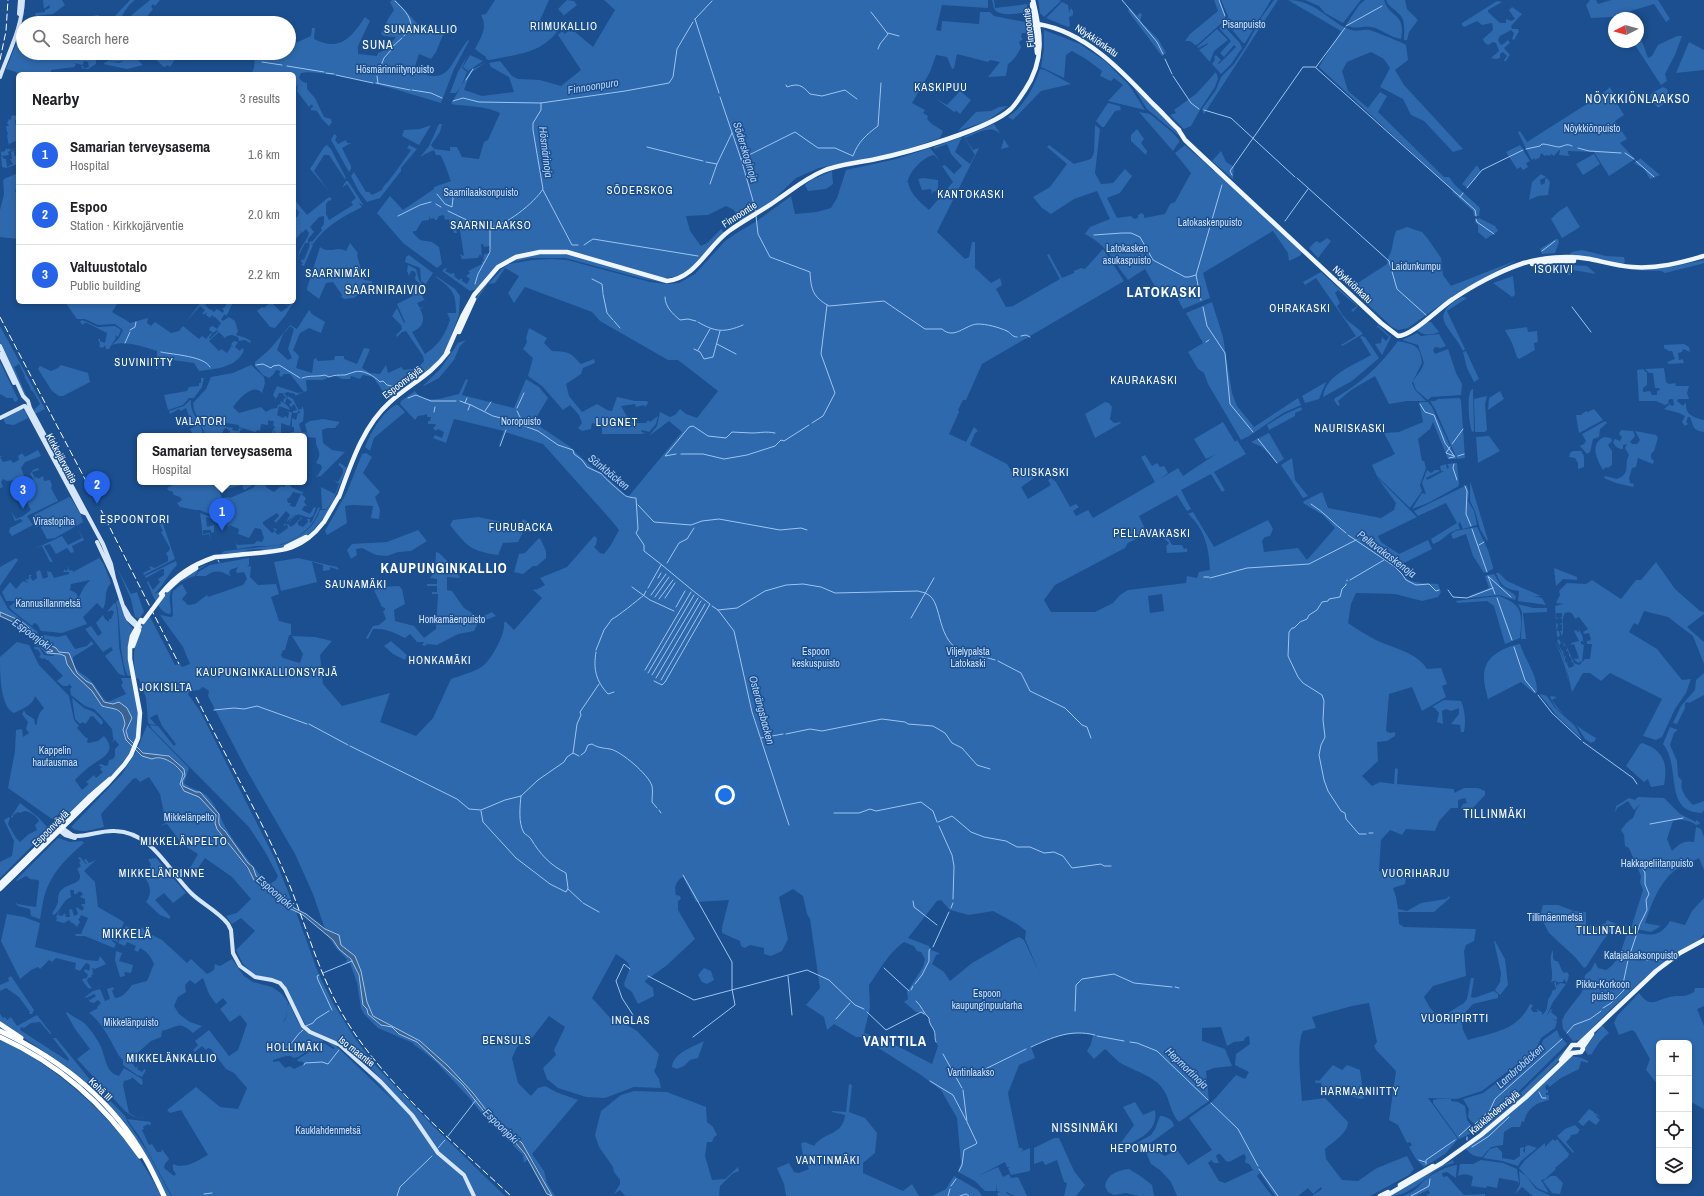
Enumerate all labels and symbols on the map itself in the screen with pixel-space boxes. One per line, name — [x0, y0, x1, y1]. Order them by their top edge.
street label: Finnoontie — [1020, 7, 1037, 48]
north arrow — [1608, 12, 1644, 48]
park label: Pisanpuisto — [1222, 18, 1266, 31]
district label: RIIMUKALLIO — [530, 19, 598, 33]
street label: Nöykkiönkatu — [1072, 21, 1121, 60]
district label: SUNANKALLIO — [384, 22, 458, 36]
district label: SUNA — [362, 37, 394, 53]
park label: Hösmärinniitynpuisto — [356, 63, 434, 76]
water label: Finnoonpuro — [567, 75, 619, 97]
district label: KASKIPUU — [914, 80, 968, 94]
district label: NÖYKKIÖNLAAKSO — [1585, 90, 1691, 107]
water label: Söderskoginoja — [730, 120, 762, 184]
park label: Nöykkiönpuisto — [1564, 122, 1621, 135]
water label: Hösmärinoja — [536, 126, 556, 178]
district label: SÖDERSKOG — [606, 183, 674, 197]
park label: Saarnilaaksonpuisto — [444, 186, 519, 199]
district label: KANTOKASKI — [937, 187, 1005, 201]
street label: Finnoontie — [719, 198, 760, 231]
park label: Latokaskenpuisto — [1178, 216, 1243, 229]
district label: SAARNILAAKSO — [450, 218, 532, 232]
park label: Latokasken asukaspuisto — [1103, 242, 1152, 267]
park label: Laidunkumpu — [1391, 260, 1441, 273]
district label: ISOKIVI — [1534, 262, 1574, 276]
street label: Nöykkiönkatu — [1330, 263, 1375, 306]
district label: SAARNIMÄKI — [305, 266, 371, 280]
district label: SAARNIRAIVIO — [345, 282, 427, 298]
district label: LATOKASKI — [1127, 283, 1201, 301]
district label: OHRAKASKI — [1269, 301, 1331, 315]
district label: SUVINIITTY — [114, 355, 174, 369]
street label: Espoonväylä — [380, 363, 425, 402]
district label: KAURAKASKI — [1110, 373, 1178, 387]
district label: VALATORI — [175, 414, 227, 428]
park label: Noropuisto — [501, 415, 541, 428]
district label: LUGNET — [596, 415, 638, 429]
district label: NAURISKASKI — [1314, 421, 1386, 435]
street label: Kirkkojärventie — [43, 431, 80, 486]
water label: Sänkbäcken — [585, 451, 633, 493]
district label: RUISKASKI — [1012, 465, 1070, 479]
pin: 2 — [84, 471, 110, 504]
pin: 3 — [10, 476, 36, 509]
pin: 1 — [209, 498, 235, 531]
district label: ESPOONTORI — [100, 512, 170, 526]
park label: Virastopiha — [33, 515, 75, 528]
district label: FURUBACKA — [489, 520, 553, 534]
district label: PELLAVAKASKI — [1113, 526, 1191, 540]
water label: Pellavakaskenoja — [1355, 527, 1419, 581]
district label: KAUPUNGINKALLIO — [380, 559, 508, 577]
district label: SAUNAMÄKI — [325, 577, 387, 591]
park label: Kannusillanmetsä — [15, 597, 81, 610]
park label: Honkamäenpuisto — [419, 613, 486, 626]
water label: Espoonjoki — [10, 615, 55, 653]
park label: Espoon keskuspuisto — [792, 645, 840, 670]
park label: Viljelypalsta Latokaski — [946, 645, 990, 670]
district label: HONKAMÄKI — [408, 653, 472, 667]
district label: KAUPUNGINKALLIONSYRJÄ — [196, 665, 338, 679]
water label: Osterängsbacken — [746, 674, 778, 746]
district label: JOKISILTA — [140, 680, 192, 694]
park label: Kappelin hautausmaa — [32, 744, 78, 769]
your location — [715, 785, 735, 805]
district label: TILLINMÄKI — [1463, 806, 1527, 822]
street label: Espoonväylä — [29, 807, 72, 850]
park label: Mikkelänpelto — [164, 811, 215, 824]
district label: MIKKELÄNPELTO — [140, 834, 228, 848]
park label: Hakkapeliitanpuisto — [1621, 857, 1694, 870]
district label: MIKKELÄNRINNE — [119, 866, 205, 880]
district label: VUORIHARJU — [1382, 866, 1450, 880]
water label: Espoonjoki — [254, 872, 297, 912]
park label: Tillimäenmetsä — [1527, 911, 1583, 924]
district label: TILLINTALLI — [1576, 923, 1638, 937]
district label: MIKKELÄ — [102, 926, 152, 942]
park label: Katajalaaksonpuisto — [1604, 949, 1678, 962]
park label: Pikku-Korkoon puisto — [1576, 978, 1630, 1003]
park label: Espoon kaupunginpuutarha — [952, 987, 1023, 1012]
district label: VUORIPIRTTI — [1421, 1011, 1489, 1025]
district label: INGLAS — [611, 1013, 651, 1027]
park label: Mikkelänpuisto — [103, 1016, 159, 1029]
district label: VANTTILA — [863, 1032, 927, 1050]
street label: Iso maantie — [336, 1033, 378, 1070]
district label: BENSULS — [482, 1033, 532, 1047]
district label: HOLLIMÄKI — [266, 1040, 324, 1054]
water label: Lambrobäcken — [1493, 1041, 1547, 1091]
water label: Hepmortinoja — [1163, 1044, 1211, 1092]
district label: MIKKELÄNKALLIO — [126, 1051, 218, 1065]
park label: Vantinlaakso — [948, 1066, 995, 1079]
street label: Kehä III — [86, 1075, 115, 1104]
district label: HARMAANIITTY — [1320, 1084, 1400, 1098]
street label: Kauklahdenväylä — [1466, 1087, 1523, 1137]
water label: Espoonjoki — [480, 1105, 522, 1147]
district label: NISSINMÄKI — [1052, 1120, 1118, 1136]
park label: Kauklahdenmetsä — [295, 1124, 361, 1137]
district label: HEPOMURTO — [1110, 1141, 1178, 1155]
district label: VANTINMÄKI — [796, 1153, 860, 1167]

